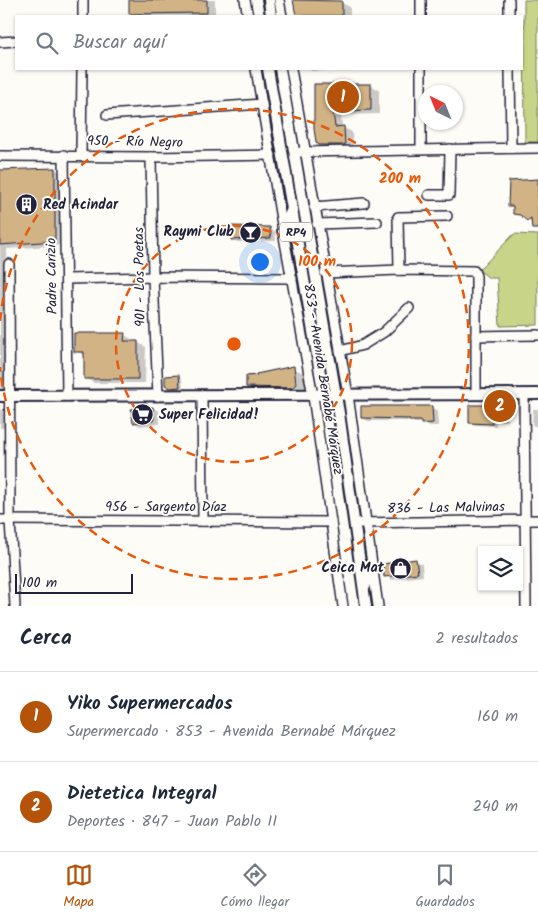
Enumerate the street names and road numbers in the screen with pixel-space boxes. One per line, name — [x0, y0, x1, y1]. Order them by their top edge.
street label: 950 - Río Negro — [87, 130, 183, 154]
road number: RP4 — [280, 222, 312, 242]
street label: 901 - Los Poetas — [128, 227, 152, 327]
street label: Padre Carizio — [40, 238, 64, 314]
street label: 853 - Avenida Bernabé Márquez — [297, 282, 349, 476]
street label: 956 - Sargento Díaz — [105, 496, 227, 518]
street label: 836 - Las Malvinas — [387, 496, 505, 520]

